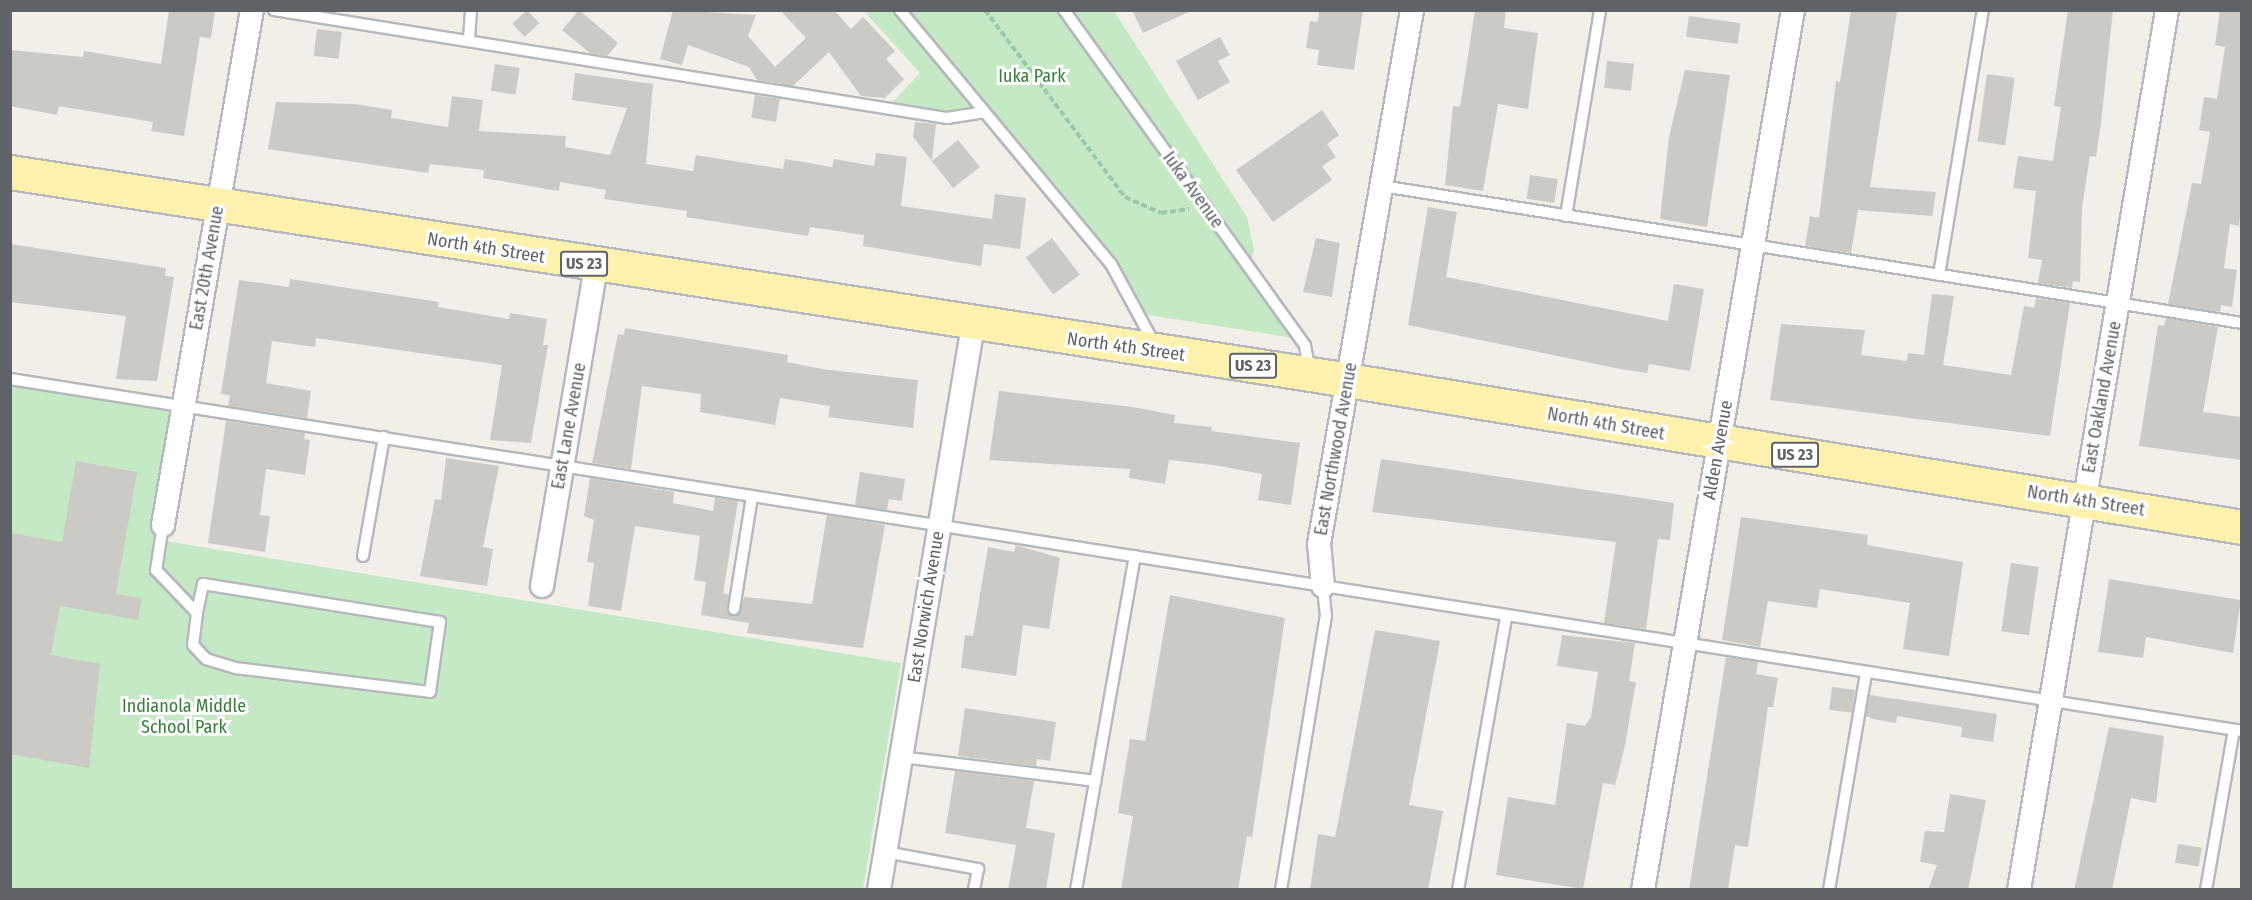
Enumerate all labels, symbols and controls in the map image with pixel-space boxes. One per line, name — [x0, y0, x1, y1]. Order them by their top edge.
park label: Iuka Park — [998, 65, 1066, 87]
street label: Iuka Avenue — [1158, 147, 1228, 233]
street label: East 20th Avenue — [185, 204, 229, 332]
street label: North 4th Street — [426, 228, 546, 268]
road number: US 23 — [560, 251, 608, 277]
street label: East Oakland Avenue — [2078, 319, 2126, 475]
street label: North 4th Street — [1066, 328, 1186, 366]
road number: US 23 — [1229, 353, 1277, 379]
street label: East Lane Avenue — [547, 361, 591, 491]
street label: East Northwood Avenue — [1310, 361, 1362, 537]
street label: Alden Avenue — [1699, 399, 1737, 501]
street label: North 4th Street — [1546, 403, 1666, 445]
road number: US 23 — [1771, 442, 1819, 468]
street label: North 4th Street — [2026, 481, 2146, 521]
street label: East Norwich Avenue — [903, 530, 949, 684]
park label: Indianola Middle School Park — [122, 696, 246, 738]

